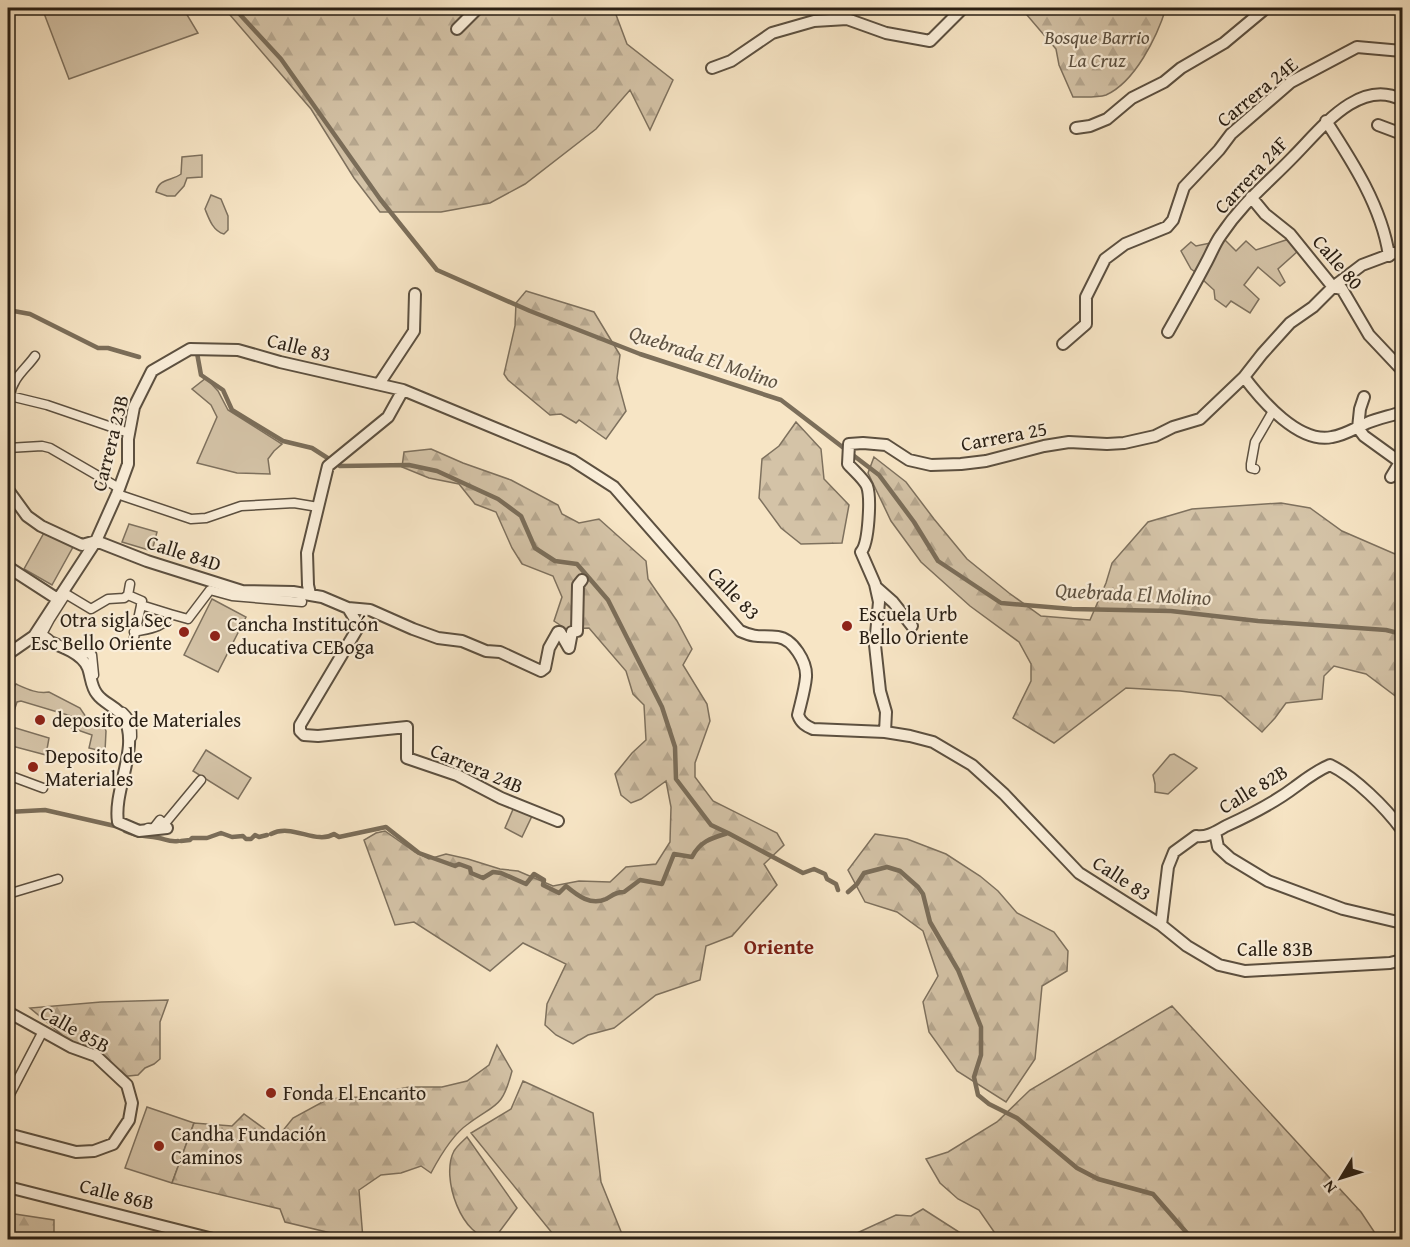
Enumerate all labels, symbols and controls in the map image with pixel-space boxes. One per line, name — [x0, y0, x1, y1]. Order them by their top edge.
park label: Bosque Barrio La Cruz — [1043, 22, 1150, 74]
street label: Carrera 24E — [1210, 50, 1304, 133]
street label: Carrera 24F — [1207, 129, 1294, 220]
street label: Calle 80 — [1306, 228, 1371, 296]
water label: Quebrada El Molino — [625, 316, 783, 397]
street label: Calle 83 — [264, 325, 334, 368]
street label: Carrera 23B — [84, 392, 135, 494]
street label: Carrera 25 — [958, 413, 1049, 458]
street label: Calle 84D — [143, 527, 225, 578]
street label: Calle 83 — [701, 559, 767, 626]
water label: Quebrada El Molino — [1054, 574, 1212, 613]
place label: Escuela Urb Bello Oriente — [859, 599, 969, 651]
place label: Otra sigla Sec Esc Bello Oriente — [31, 605, 172, 657]
place label: Cancha Institucón educativa CEBoga — [227, 609, 378, 661]
marker: Escuela Urb Bello Oriente — [840, 619, 854, 633]
marker: Otra sigla Sec Esc Bello Oriente — [177, 625, 191, 639]
marker: Cancha Institucón educativa CEBoga — [208, 629, 222, 643]
place label: deposito de Materiales — [52, 705, 241, 734]
marker: deposito de Materiales — [33, 713, 47, 727]
street label: Carrera 24B — [426, 735, 528, 800]
place label: Deposito de Materiales — [45, 741, 143, 793]
street label: Calle 82B — [1213, 757, 1293, 821]
marker: Deposito de Materiales — [26, 760, 40, 774]
street label: Calle 83 — [1087, 848, 1157, 907]
district label: Oriente — [744, 931, 814, 962]
street label: Calle 83B — [1237, 934, 1313, 963]
street label: Calle 85B — [35, 997, 115, 1060]
place label: Fonda El Encanto — [283, 1078, 426, 1107]
marker: Fonda El Encanto — [264, 1086, 278, 1100]
place label: Candha Fundación Caminos — [171, 1119, 326, 1171]
marker: Candha Fundación Caminos — [152, 1139, 166, 1153]
north arrow — [1311, 1148, 1371, 1208]
street label: Calle 86B — [77, 1170, 157, 1217]
text: N — [1316, 1175, 1342, 1199]

